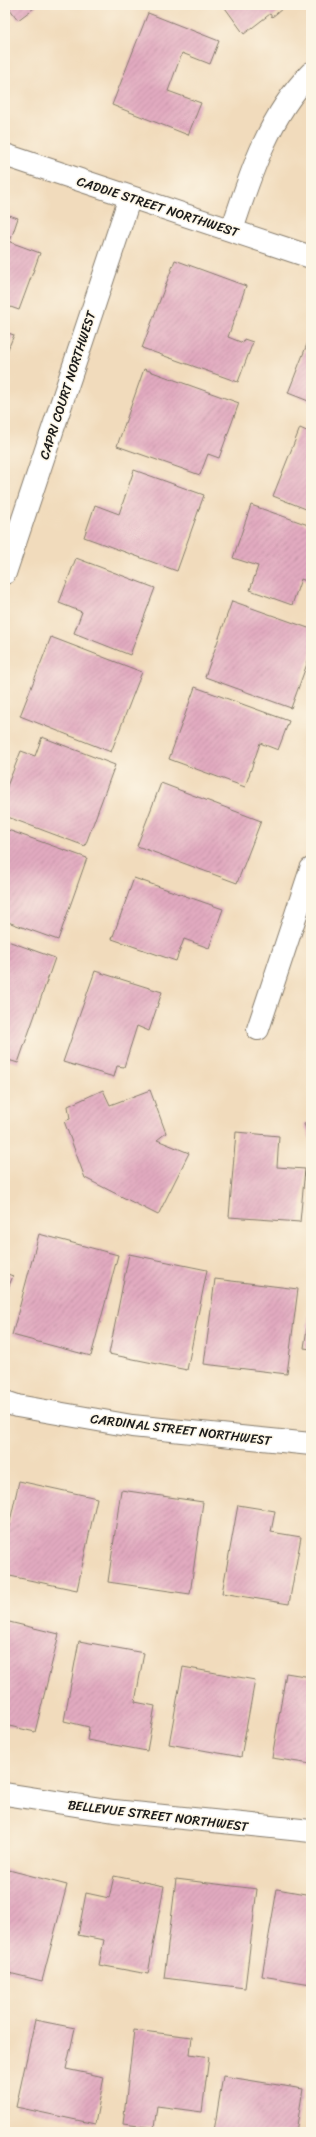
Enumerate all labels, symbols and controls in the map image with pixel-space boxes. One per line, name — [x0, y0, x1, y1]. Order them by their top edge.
street label: CADDIE STREET NORTHWEST — [74, 169, 243, 244]
street label: CAPRI COURT NORTHWEST — [33, 307, 103, 462]
street label: CARDINAL STREET NORTHWEST — [89, 1407, 273, 1452]
street label: BELLEVUE STREET NORTHWEST — [67, 1793, 251, 1838]

